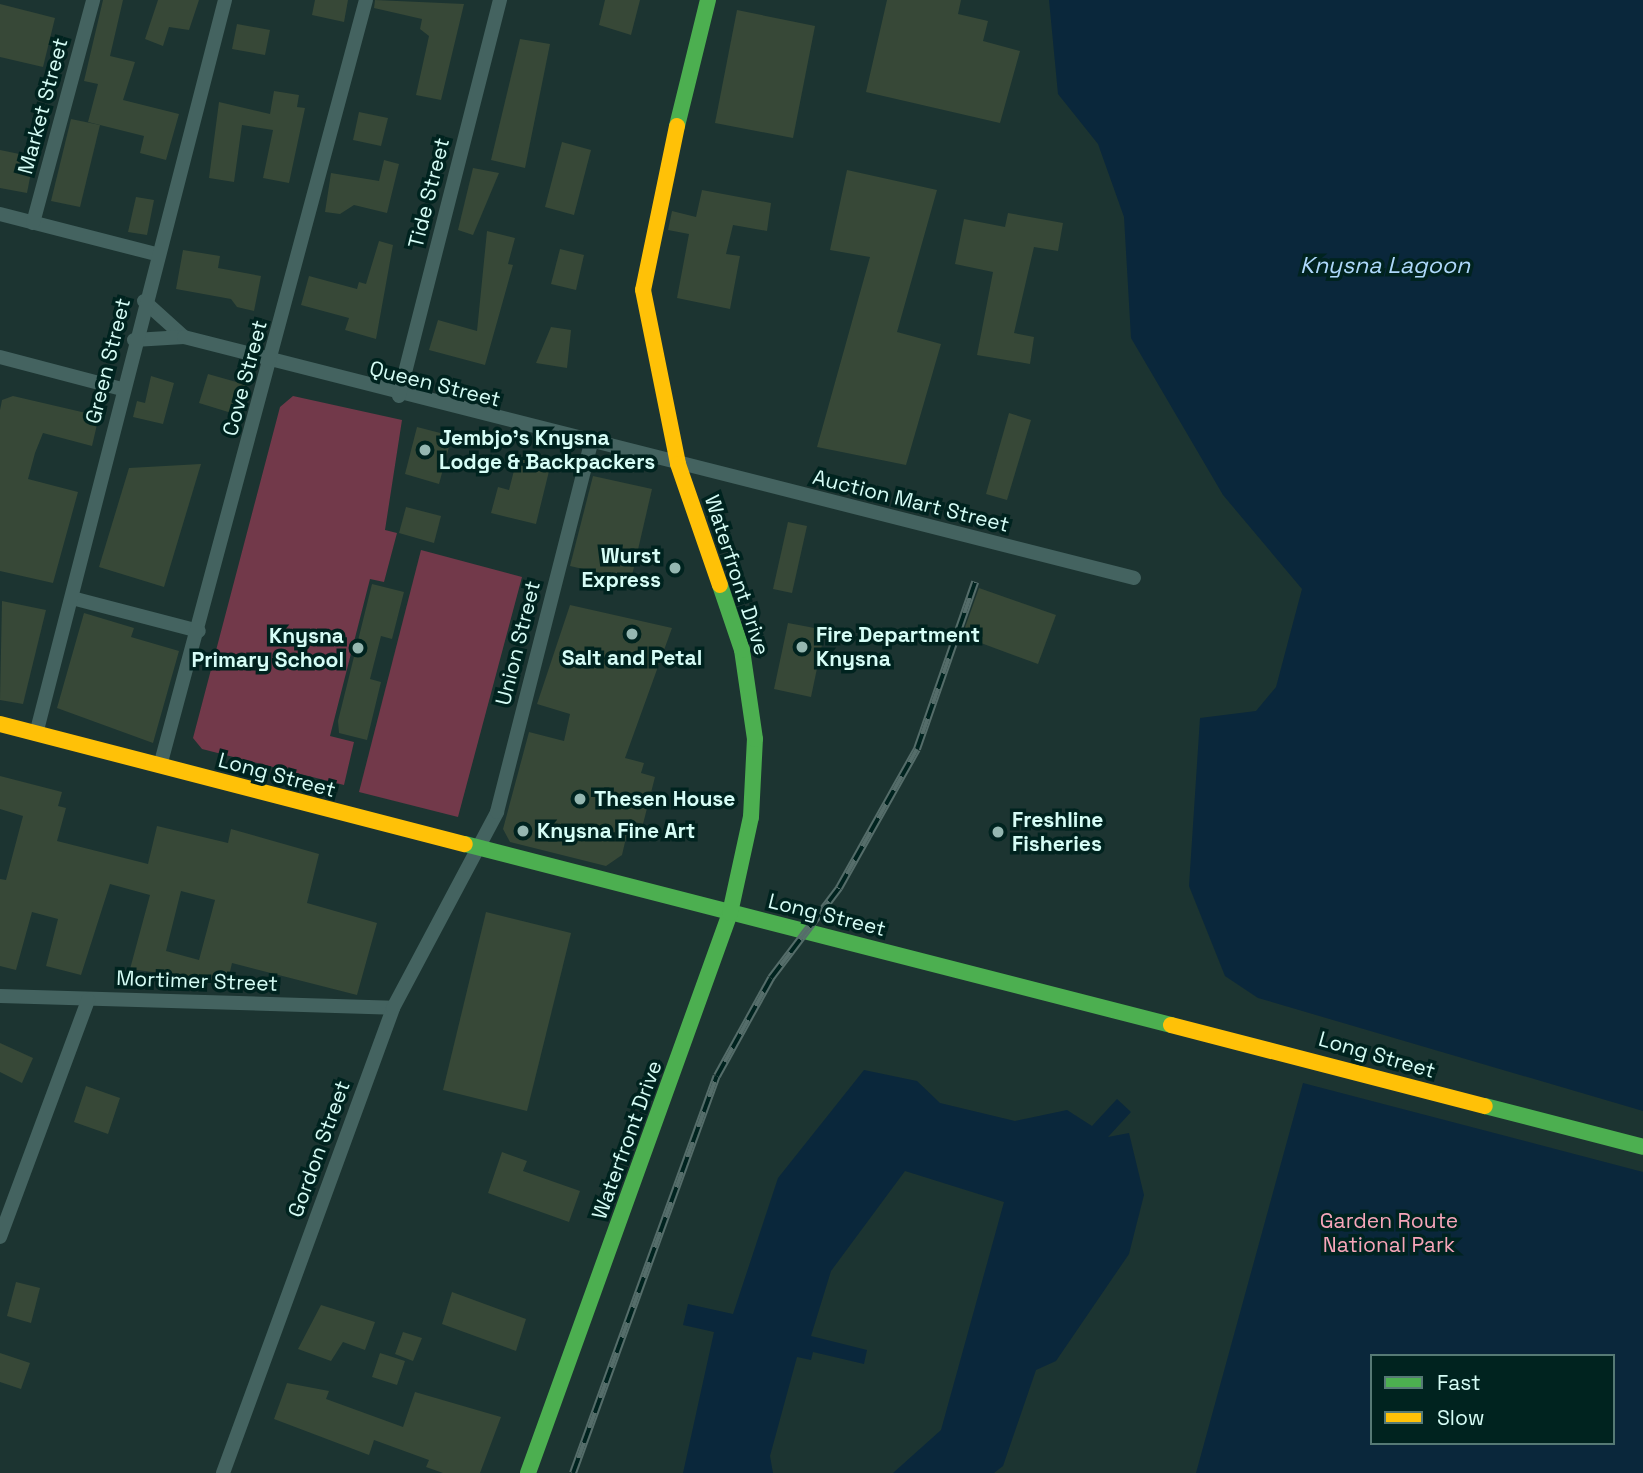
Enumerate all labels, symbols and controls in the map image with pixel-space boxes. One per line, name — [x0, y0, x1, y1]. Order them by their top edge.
street label: Market Street — [13, 35, 73, 177]
street label: Tide Street — [403, 135, 455, 251]
water label: Knysna Lagoon — [1300, 251, 1470, 279]
street label: Green Street — [80, 296, 136, 426]
street label: Cove Street — [217, 317, 273, 439]
street label: Queen Street — [367, 356, 503, 412]
place label: Jembjo's Knysna Lodge & Backpackers — [439, 425, 655, 475]
marker: Jembjo's Knysna Lodge & Backpackers — [417, 442, 433, 458]
street label: Auction Mart Street — [810, 464, 1012, 538]
street label: Waterfront Drive — [699, 492, 775, 658]
place label: Wurst Express — [581, 543, 661, 593]
marker: Wurst Express — [667, 560, 683, 576]
street label: Union Street — [490, 578, 546, 708]
place label: Fire Department Knysna — [816, 622, 980, 672]
place label: Knysna Primary School — [191, 623, 344, 673]
marker: Salt and Petal — [624, 626, 640, 642]
marker: Fire Department Knysna — [794, 639, 810, 655]
marker: Knysna Primary School — [350, 640, 366, 656]
place label: Salt and Petal — [562, 645, 702, 671]
street label: Long Street — [216, 747, 338, 803]
place label: Thesen House — [594, 786, 735, 812]
marker: Thesen House — [572, 791, 588, 807]
place label: Freshline Fisheries — [1012, 807, 1103, 857]
place label: Knysna Fine Art — [537, 818, 696, 844]
marker: Knysna Fine Art — [515, 823, 531, 839]
marker: Freshline Fisheries — [990, 824, 1006, 840]
street label: Long Street — [766, 888, 888, 942]
street label: Mortimer Street — [116, 966, 278, 996]
street label: Long Street — [1316, 1026, 1438, 1084]
street label: Waterfront Drive — [587, 1057, 667, 1223]
street label: Gordon Street — [283, 1077, 355, 1221]
park label: Garden Route National Park — [1320, 1208, 1458, 1258]
legend — [1370, 1354, 1615, 1445]
text: Fast — [1437, 1369, 1481, 1396]
text: Slow — [1437, 1404, 1485, 1431]

